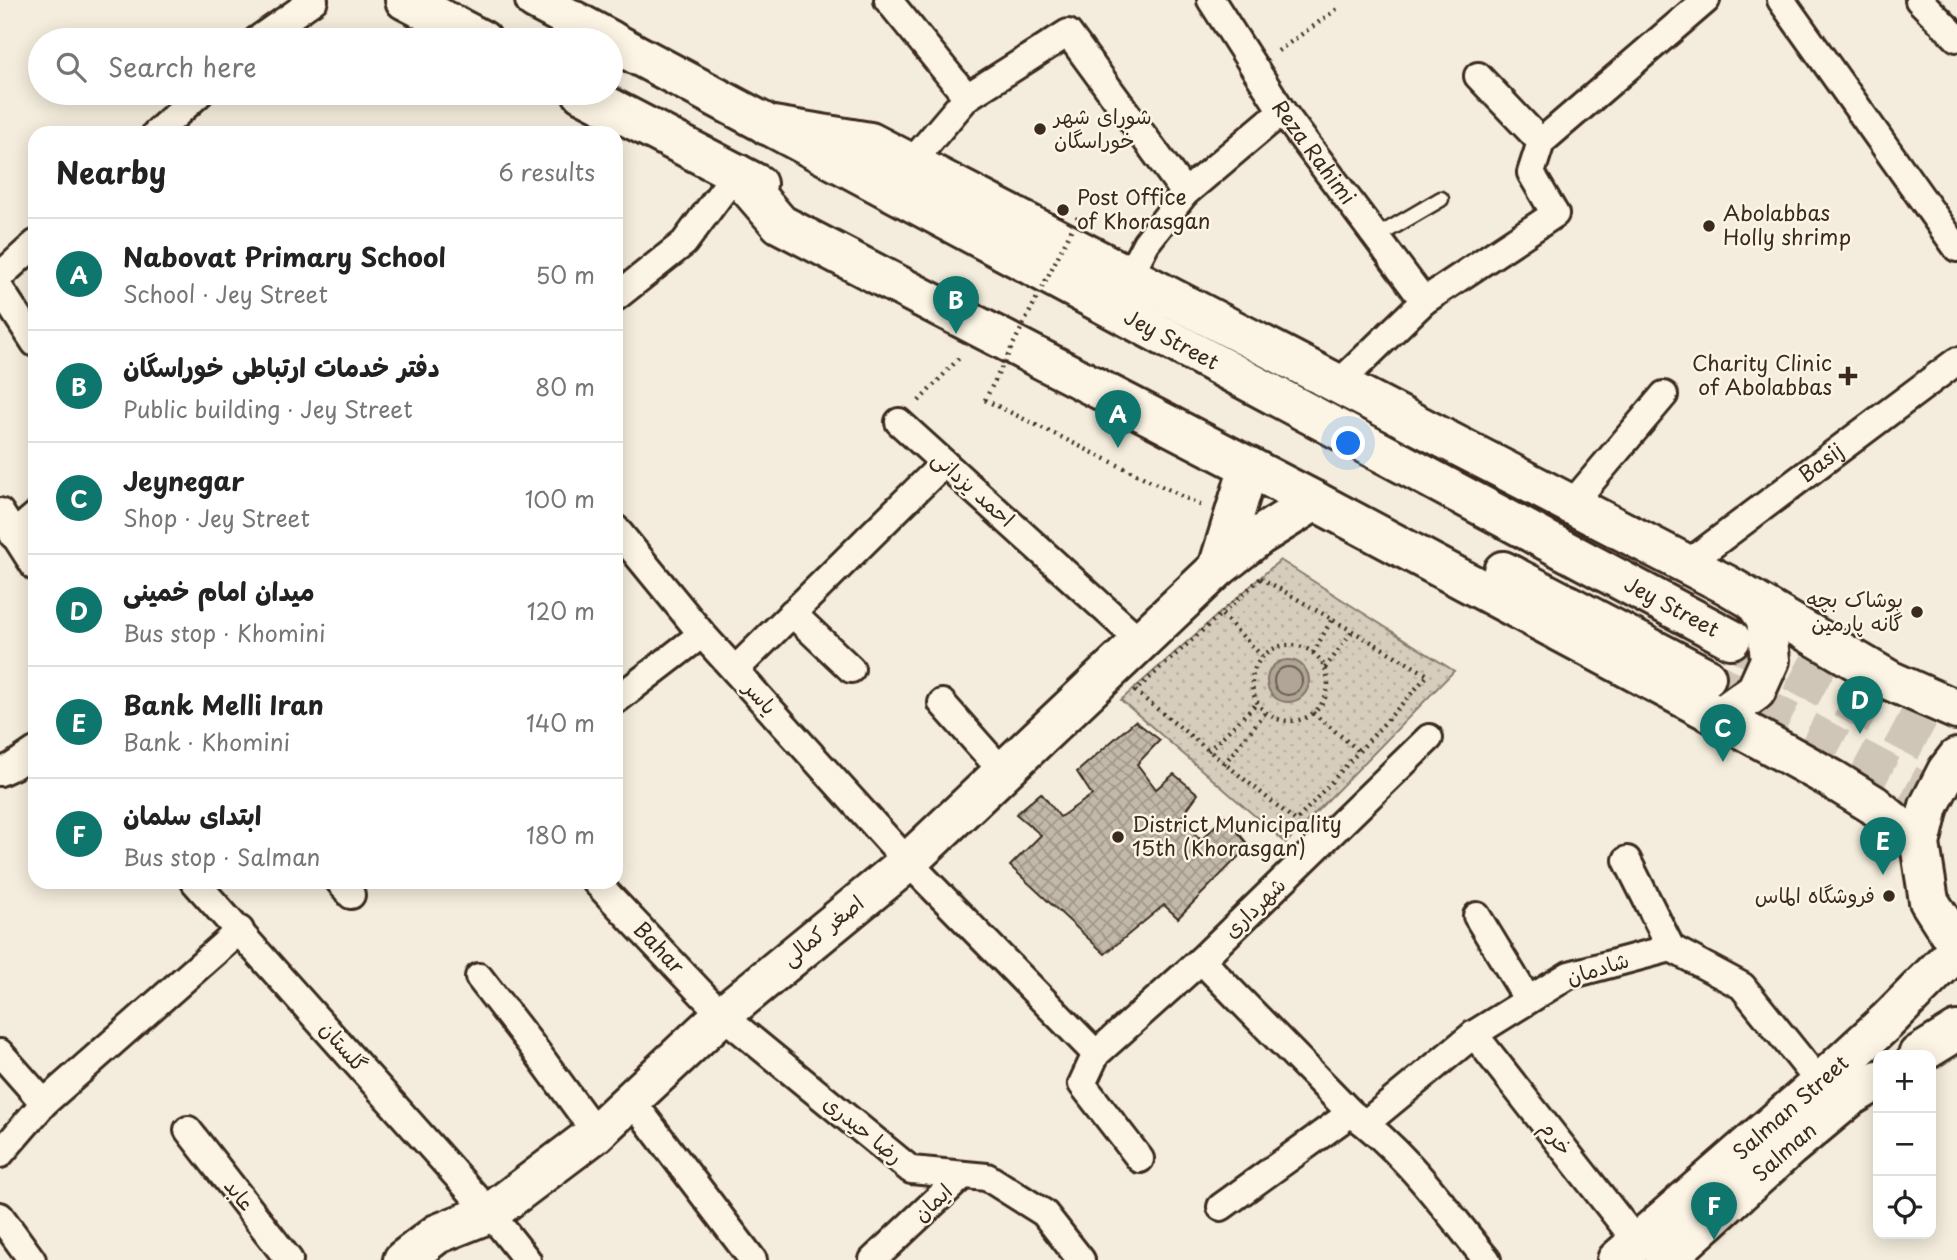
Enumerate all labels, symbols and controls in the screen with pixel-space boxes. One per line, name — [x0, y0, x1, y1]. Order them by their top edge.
search box — [28, 28, 623, 105]
text: Search here — [108, 47, 257, 86]
icon: search — [52, 48, 90, 86]
street label: Reza Rahimi — [1265, 93, 1365, 211]
place label: شورای شهر خوراسگان — [1052, 99, 1152, 155]
marker: شورای شهر خوراسگان — [1032, 121, 1048, 137]
text: Nearby — [56, 149, 166, 194]
text: 6 results — [499, 154, 595, 189]
place label: Post Office of Khorasgan — [1077, 180, 1210, 236]
place label: Abolabbas Holly shrimp — [1723, 196, 1851, 252]
marker: Post Office of Khorasgan — [1055, 202, 1071, 218]
marker: Abolabbas Holly shrimp — [1701, 218, 1717, 234]
text: Nabovat Primary School — [123, 237, 446, 276]
text: A — [70, 257, 88, 292]
text: 50 m — [535, 257, 595, 292]
text: School · Jey Street — [123, 276, 328, 311]
pin: B — [933, 276, 979, 334]
street label: Jey Street — [1119, 300, 1225, 377]
place label: Charity Clinic of Abolabbas — [1692, 346, 1832, 402]
text: دفتر خدمات ارتباطی خوراسگان — [123, 347, 440, 386]
marker: Charity Clinic of Abolabbas — [1838, 366, 1858, 386]
text: B — [71, 369, 87, 404]
text: 80 m — [535, 369, 595, 404]
pin: A — [1095, 390, 1141, 448]
text: Public building · Jey Street — [123, 391, 413, 426]
your location — [1331, 426, 1365, 460]
street label: Basij — [1791, 434, 1849, 489]
street label: احمد یزدانی — [926, 442, 1023, 533]
text: Jeynegar — [123, 461, 244, 500]
text: C — [70, 481, 88, 516]
text: 100 m — [525, 481, 595, 516]
text: Shop · Jey Street — [123, 500, 310, 535]
street label: Jey Street — [1619, 567, 1726, 644]
text: میدان امام خمینی — [123, 571, 315, 610]
place label: پوشاک بچه گانه پارمین — [1807, 582, 1903, 638]
text: D — [70, 593, 88, 628]
text: 120 m — [527, 593, 595, 628]
marker: پوشاک بچه گانه پارمین — [1909, 604, 1925, 620]
text: Bus stop · Khomini — [123, 615, 326, 650]
street label: یاسر — [736, 671, 786, 721]
pin: D — [1837, 676, 1883, 734]
text: Bank Melli Iran — [123, 685, 324, 724]
pin: C — [1700, 704, 1746, 762]
text: E — [72, 705, 86, 740]
text: 140 m — [526, 705, 595, 740]
text: Bank · Khomini — [123, 724, 290, 759]
text: ابتدای سلمان — [123, 795, 261, 834]
place label: District Municipality 15th (Khorasgan) — [1132, 807, 1342, 863]
text: F — [72, 817, 86, 852]
text: 180 m — [526, 817, 595, 852]
pin: E — [1860, 817, 1906, 875]
marker: District Municipality 15th (Khorasgan) — [1110, 829, 1126, 845]
text: Bus stop · Salman — [123, 839, 320, 874]
street label: شهرداری — [1215, 869, 1292, 944]
place label: فروشگاه الماس — [1755, 878, 1875, 910]
street label: اصغر کمالی — [774, 886, 870, 973]
marker: فروشگاه الماس — [1881, 888, 1897, 904]
street label: Bahar — [627, 913, 693, 981]
street label: شادمان — [1562, 942, 1633, 992]
street label: گلستان — [313, 1013, 376, 1078]
map controls — [1873, 1050, 1936, 1239]
button: + — [1873, 1050, 1936, 1113]
street label: Salman Street — [1727, 1051, 1853, 1165]
street label: رضا حیدری — [817, 1086, 911, 1171]
street label: خرم — [1532, 1112, 1582, 1163]
button: − — [1873, 1113, 1936, 1176]
street label: Salman — [1748, 1118, 1822, 1188]
street label: عابد — [218, 1171, 264, 1217]
street label: ایمان — [905, 1175, 958, 1228]
button: locate — [1873, 1176, 1936, 1239]
pin: F — [1691, 1182, 1737, 1240]

